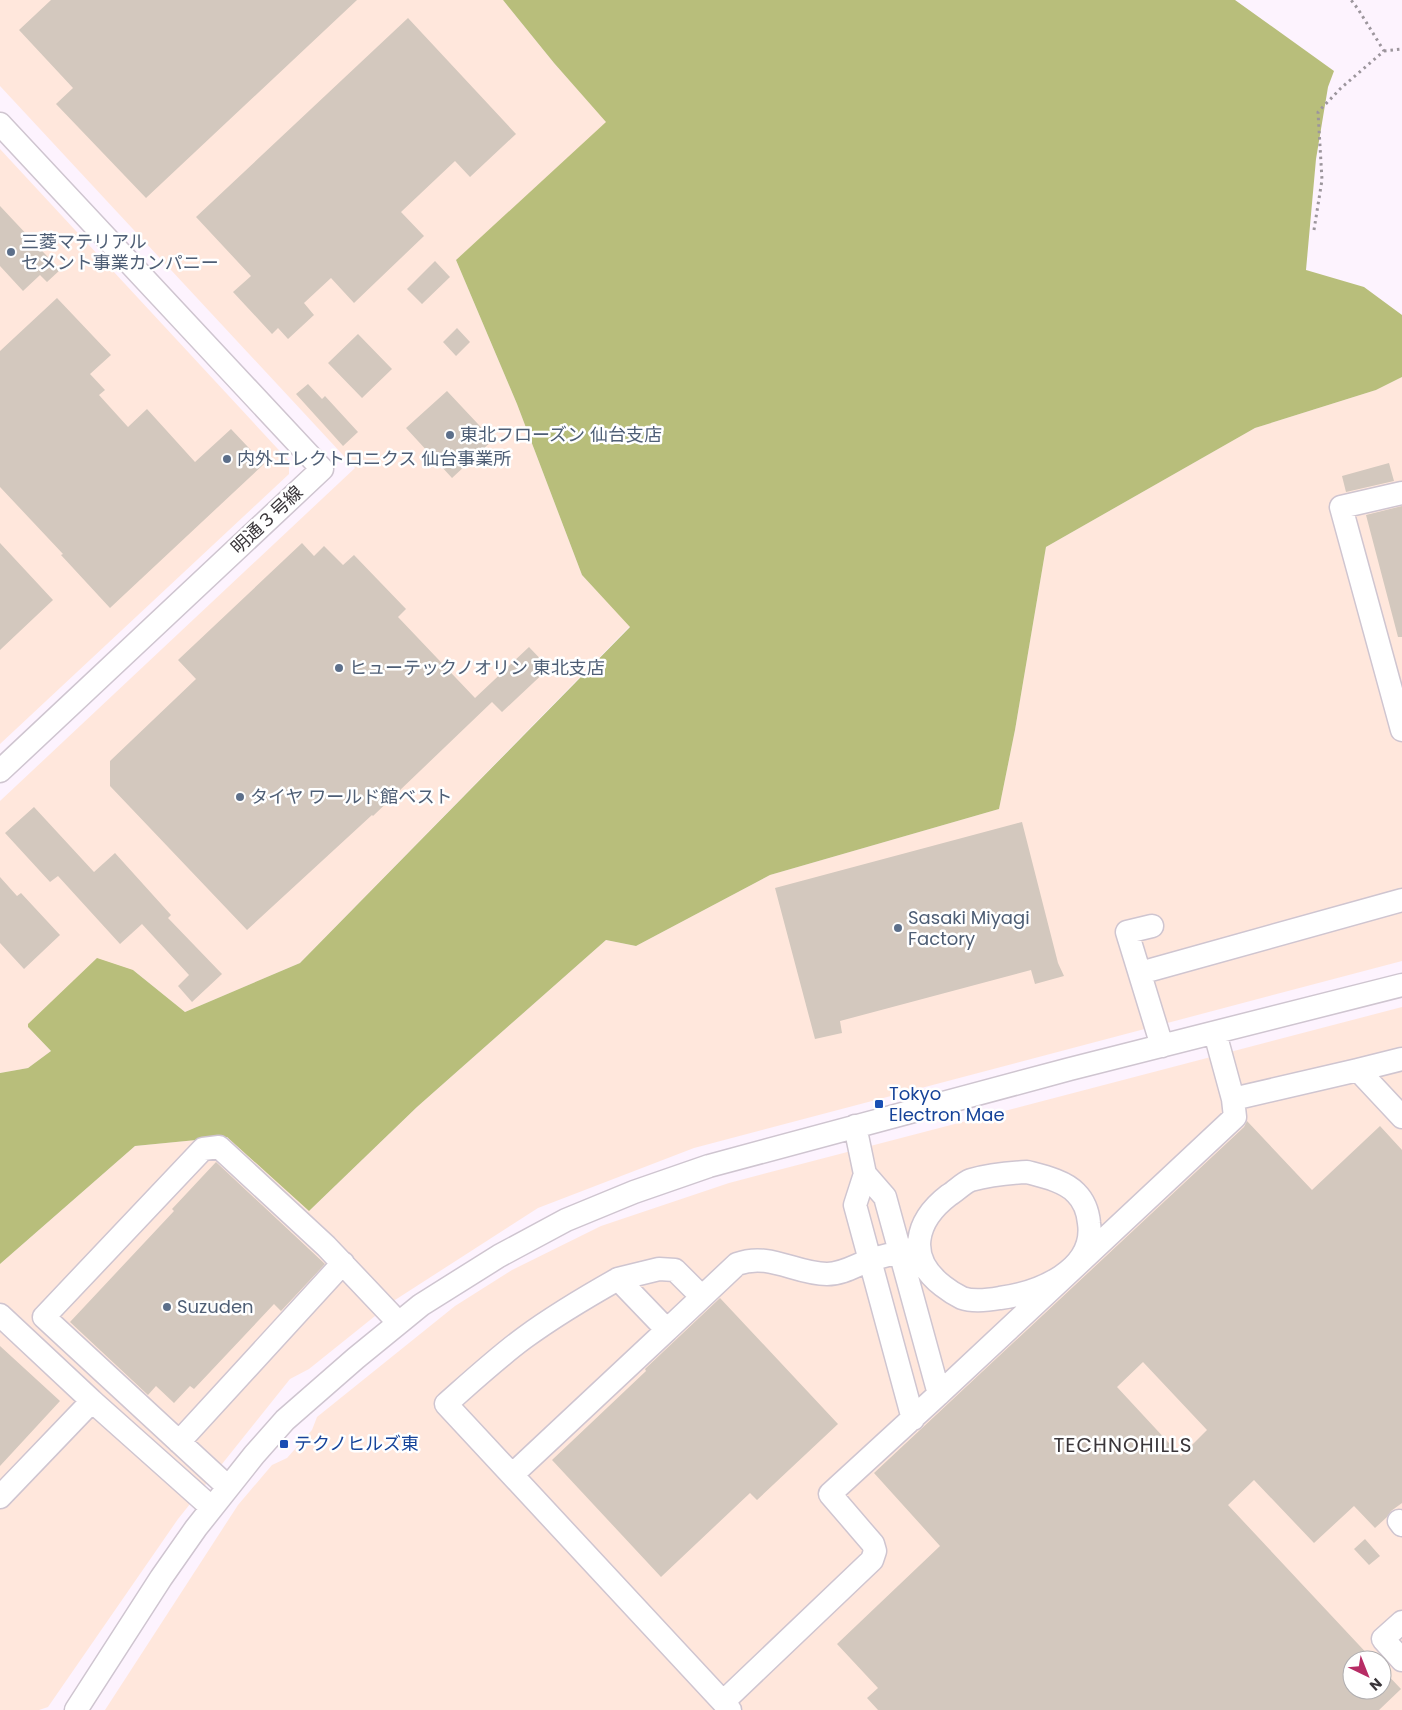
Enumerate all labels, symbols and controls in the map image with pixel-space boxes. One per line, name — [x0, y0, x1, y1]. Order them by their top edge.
place label: 三菱マテリアル セメント事業カンパニー — [21, 229, 219, 275]
marker: 三菱マテリアル セメント事業カンパニー — [5, 246, 17, 258]
place label: 東北フローズン 仙台支店 — [460, 422, 662, 447]
marker: 東北フローズン 仙台支店 — [444, 429, 456, 441]
place label: 内外エレクトロニクス 仙台事業所 — [237, 446, 511, 471]
marker: 内外エレクトロニクス 仙台事業所 — [221, 453, 233, 465]
street label: 明通３号線 — [225, 480, 308, 559]
place label: ヒューテックノオリン 東北支店 — [349, 655, 605, 680]
marker: ヒューテックノオリン 東北支店 — [333, 662, 345, 674]
place label: タイヤ ワールド館ベスト — [250, 784, 453, 809]
marker: タイヤ ワールド館ベスト — [234, 791, 246, 803]
place label: Sasaki Miyagi Factory — [908, 905, 1030, 951]
marker: Sasaki Miyagi Factory — [892, 922, 904, 934]
place label: Tokyo Electron Mae — [889, 1081, 1005, 1127]
marker: Tokyo Electron Mae — [873, 1098, 885, 1110]
place label: Suzuden — [177, 1294, 254, 1319]
marker: Suzuden — [161, 1301, 173, 1313]
place label: テクノヒルズ東 — [294, 1431, 419, 1456]
district label: TECHNOHILLS — [1054, 1431, 1192, 1459]
marker: テクノヒルズ東 — [278, 1438, 290, 1450]
north arrow — [1342, 1650, 1392, 1700]
text: N — [1365, 1674, 1387, 1695]

